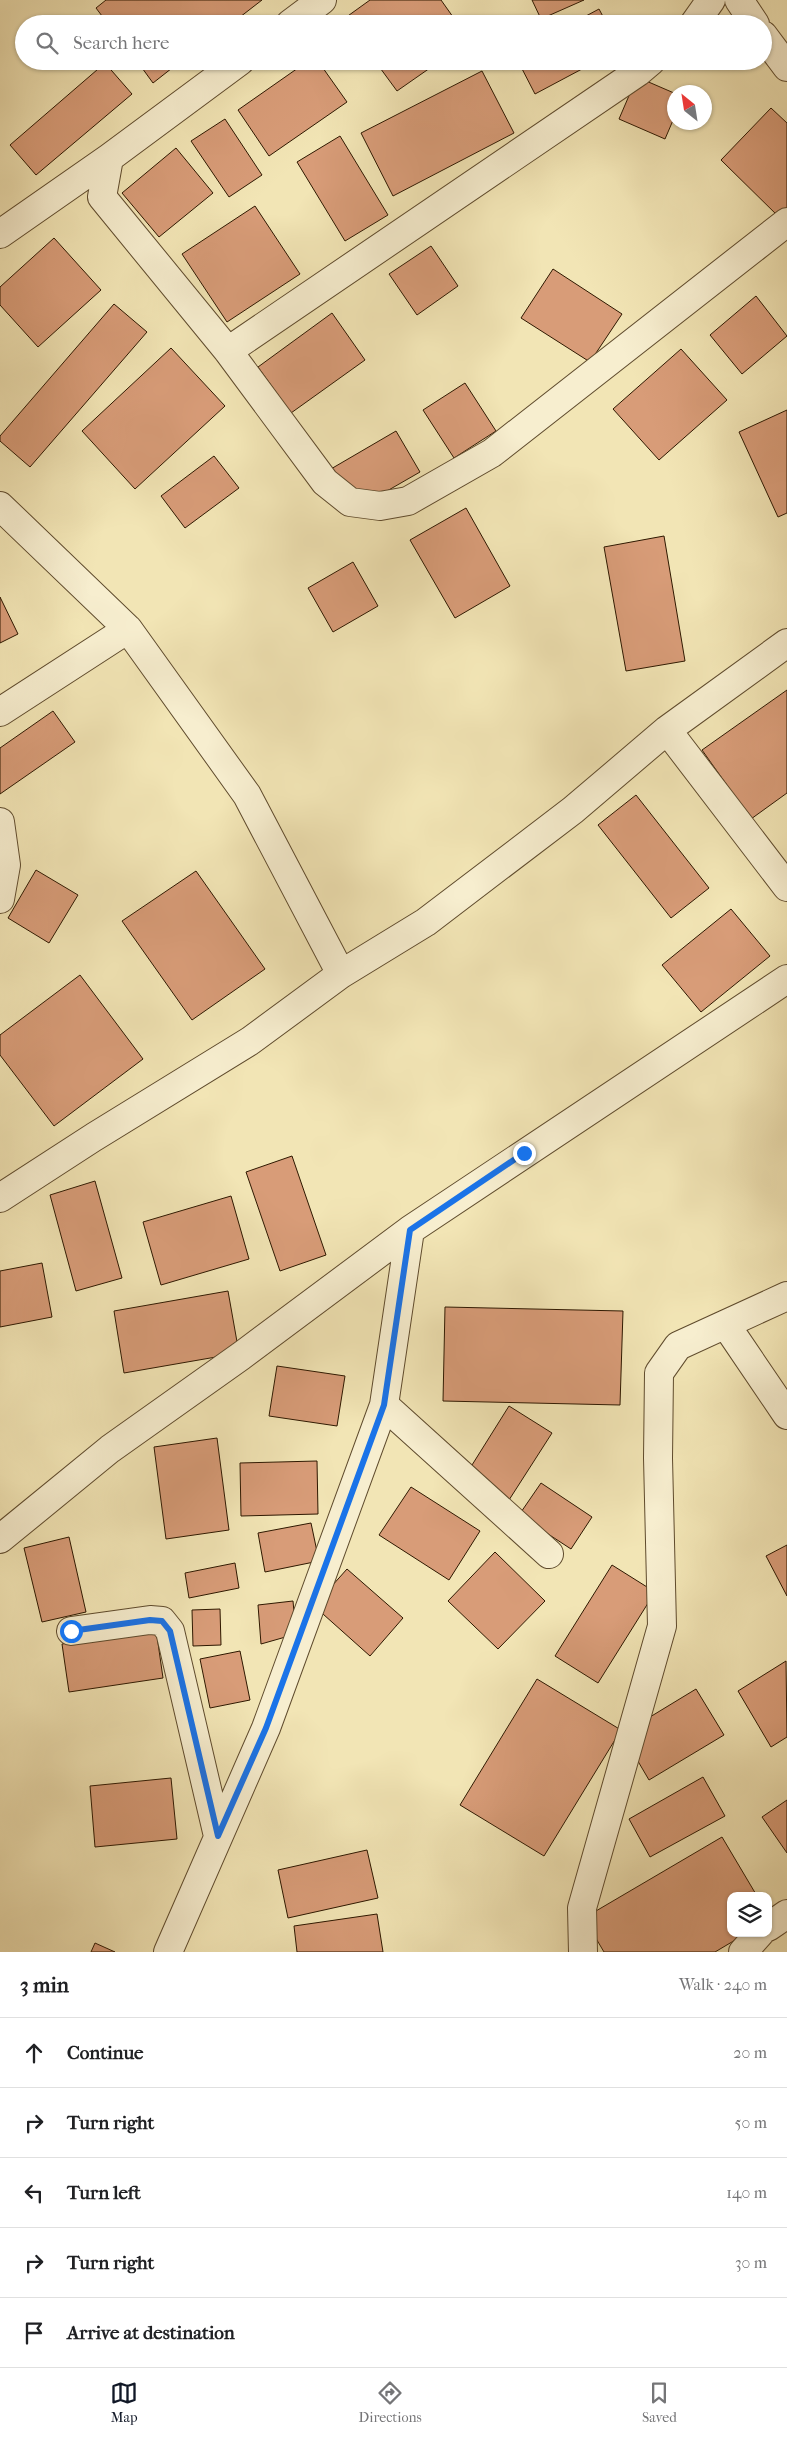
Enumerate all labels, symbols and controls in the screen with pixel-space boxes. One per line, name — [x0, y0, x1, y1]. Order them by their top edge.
search box — [15, 15, 772, 70]
icon: search — [33, 29, 61, 57]
text: Search here — [73, 32, 169, 54]
north arrow — [667, 85, 712, 130]
route end — [513, 1142, 536, 1165]
route start — [60, 1620, 83, 1643]
map controls — [727, 1892, 772, 1937]
button: layers — [727, 1892, 772, 1937]
text: 3 min — [20, 1973, 69, 1997]
text: Walk · 240 m — [679, 1975, 767, 1994]
icon: ahead — [20, 2039, 48, 2067]
text: Continue — [67, 2042, 143, 2064]
text: 20 m — [733, 2043, 767, 2062]
icon: right — [20, 2109, 48, 2137]
text: Turn right — [67, 2112, 154, 2134]
text: 50 m — [735, 2113, 767, 2132]
icon: left — [20, 2179, 48, 2207]
text: Turn left — [67, 2182, 141, 2204]
text: 140 m — [726, 2183, 767, 2202]
icon: right — [20, 2249, 48, 2277]
text: Turn right — [67, 2252, 154, 2274]
text: 30 m — [735, 2253, 767, 2272]
icon: arrive — [20, 2319, 48, 2347]
text: Arrive at destination — [67, 2322, 235, 2344]
tab: Map — [110, 2379, 138, 2426]
tab: Directions — [359, 2379, 422, 2426]
tab: Saved — [642, 2379, 677, 2426]

